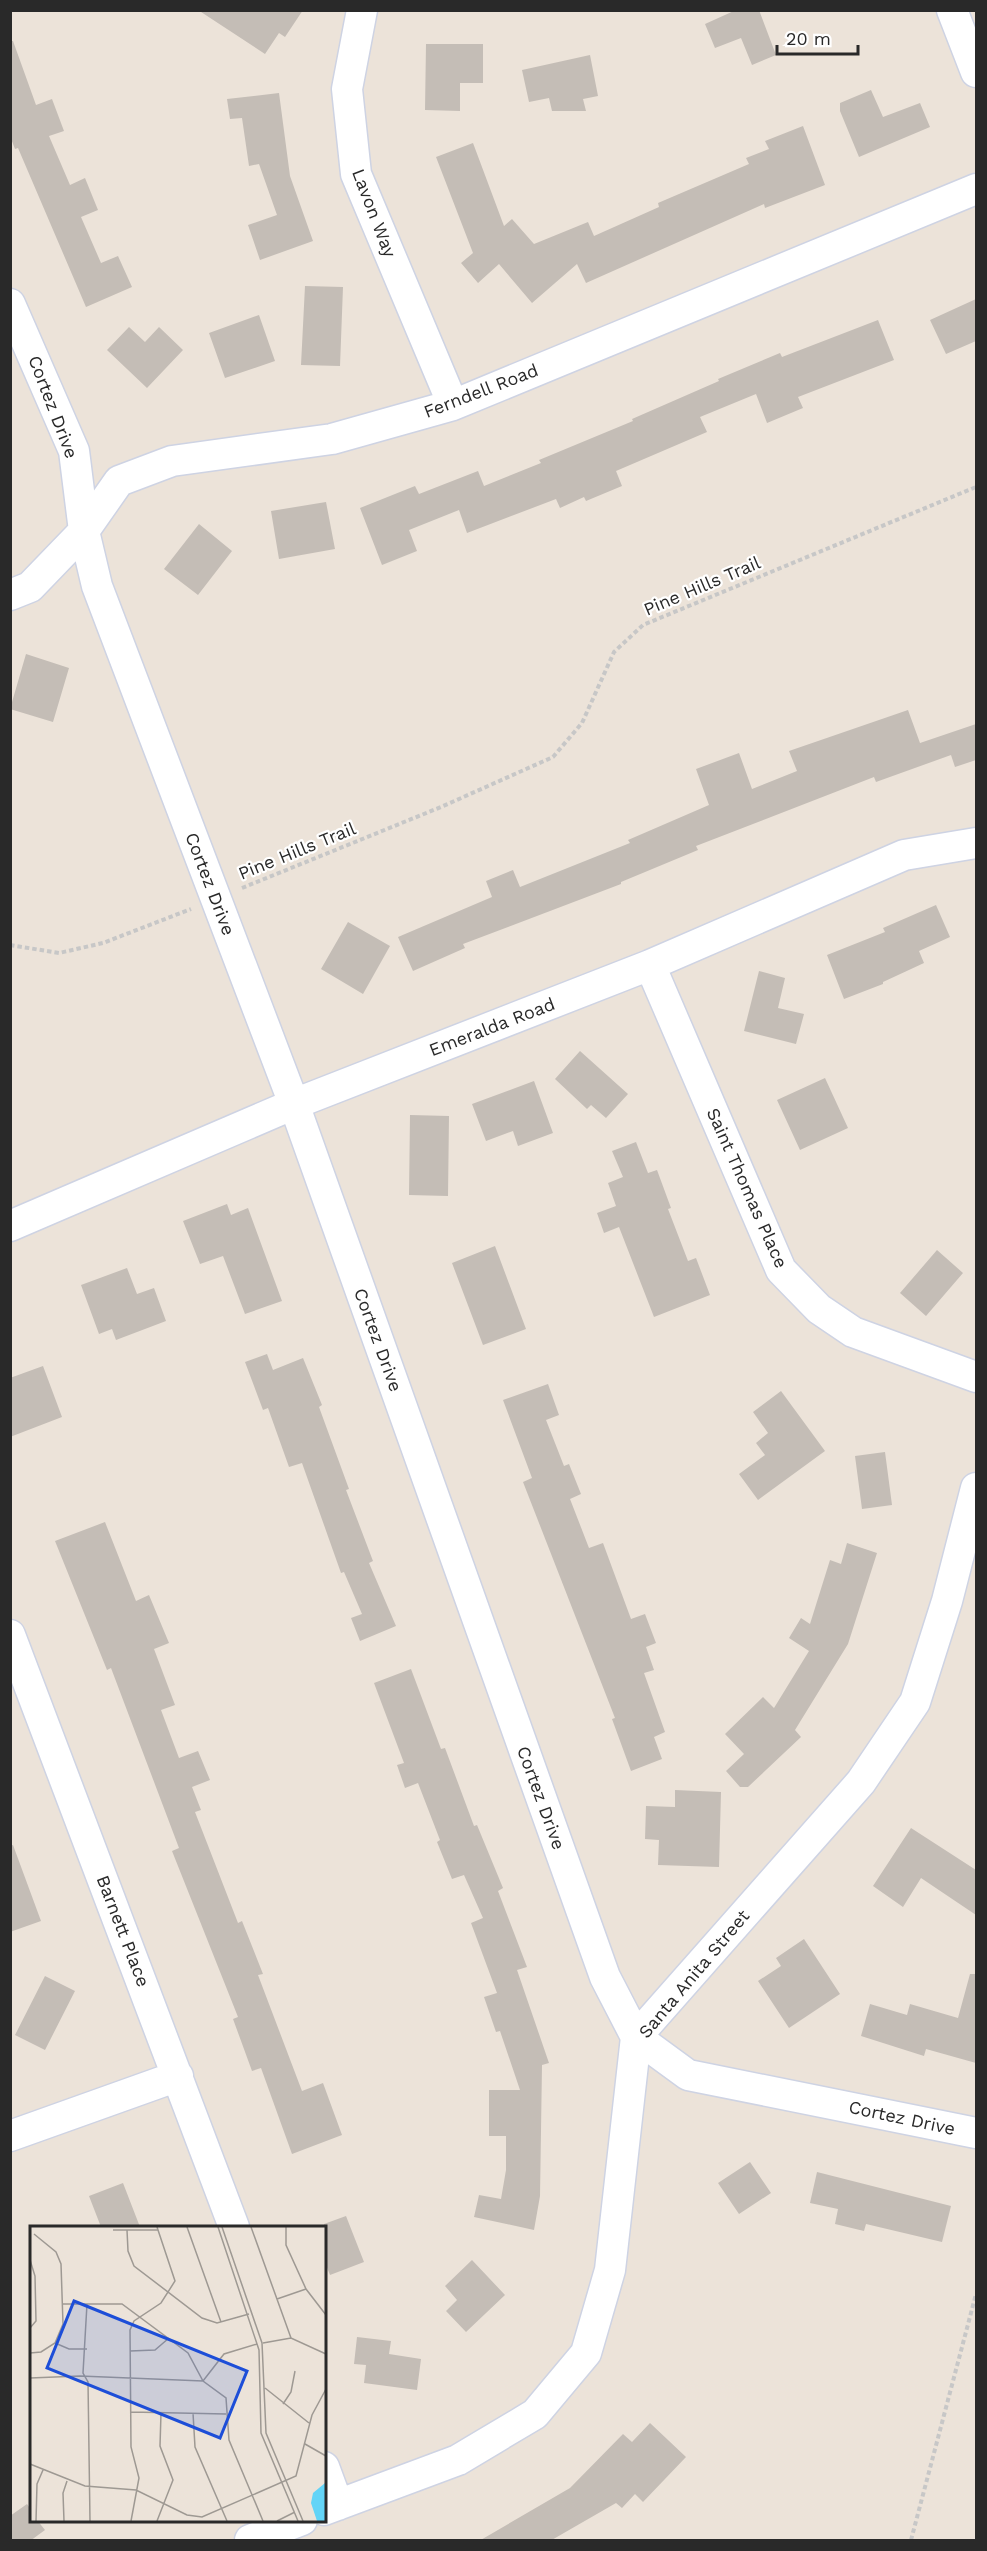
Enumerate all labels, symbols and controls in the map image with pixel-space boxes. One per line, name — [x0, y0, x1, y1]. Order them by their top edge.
scale bar — [777, 18, 858, 56]
text: 20 m — [786, 28, 831, 49]
street label: Lavon Way — [348, 166, 401, 261]
street label: Cortez Drive — [24, 352, 83, 461]
street label: Ferndell Road — [421, 359, 541, 422]
street label: Pine Hills Trail — [640, 551, 764, 620]
street label: Pine Hills Trail — [235, 817, 359, 884]
street label: Cortez Drive — [181, 829, 240, 938]
street label: Emeralda Road — [426, 993, 558, 1060]
street label: Saint Thomas Place — [703, 1104, 792, 1271]
street label: Cortez Drive — [350, 1285, 407, 1394]
street label: Cortez Drive — [513, 1743, 570, 1852]
street label: Barnett Place — [93, 1872, 154, 1990]
street label: Santa Anita Street — [634, 1905, 754, 2042]
street label: Cortez Drive — [847, 2096, 957, 2139]
inset map — [30, 2226, 326, 2521]

